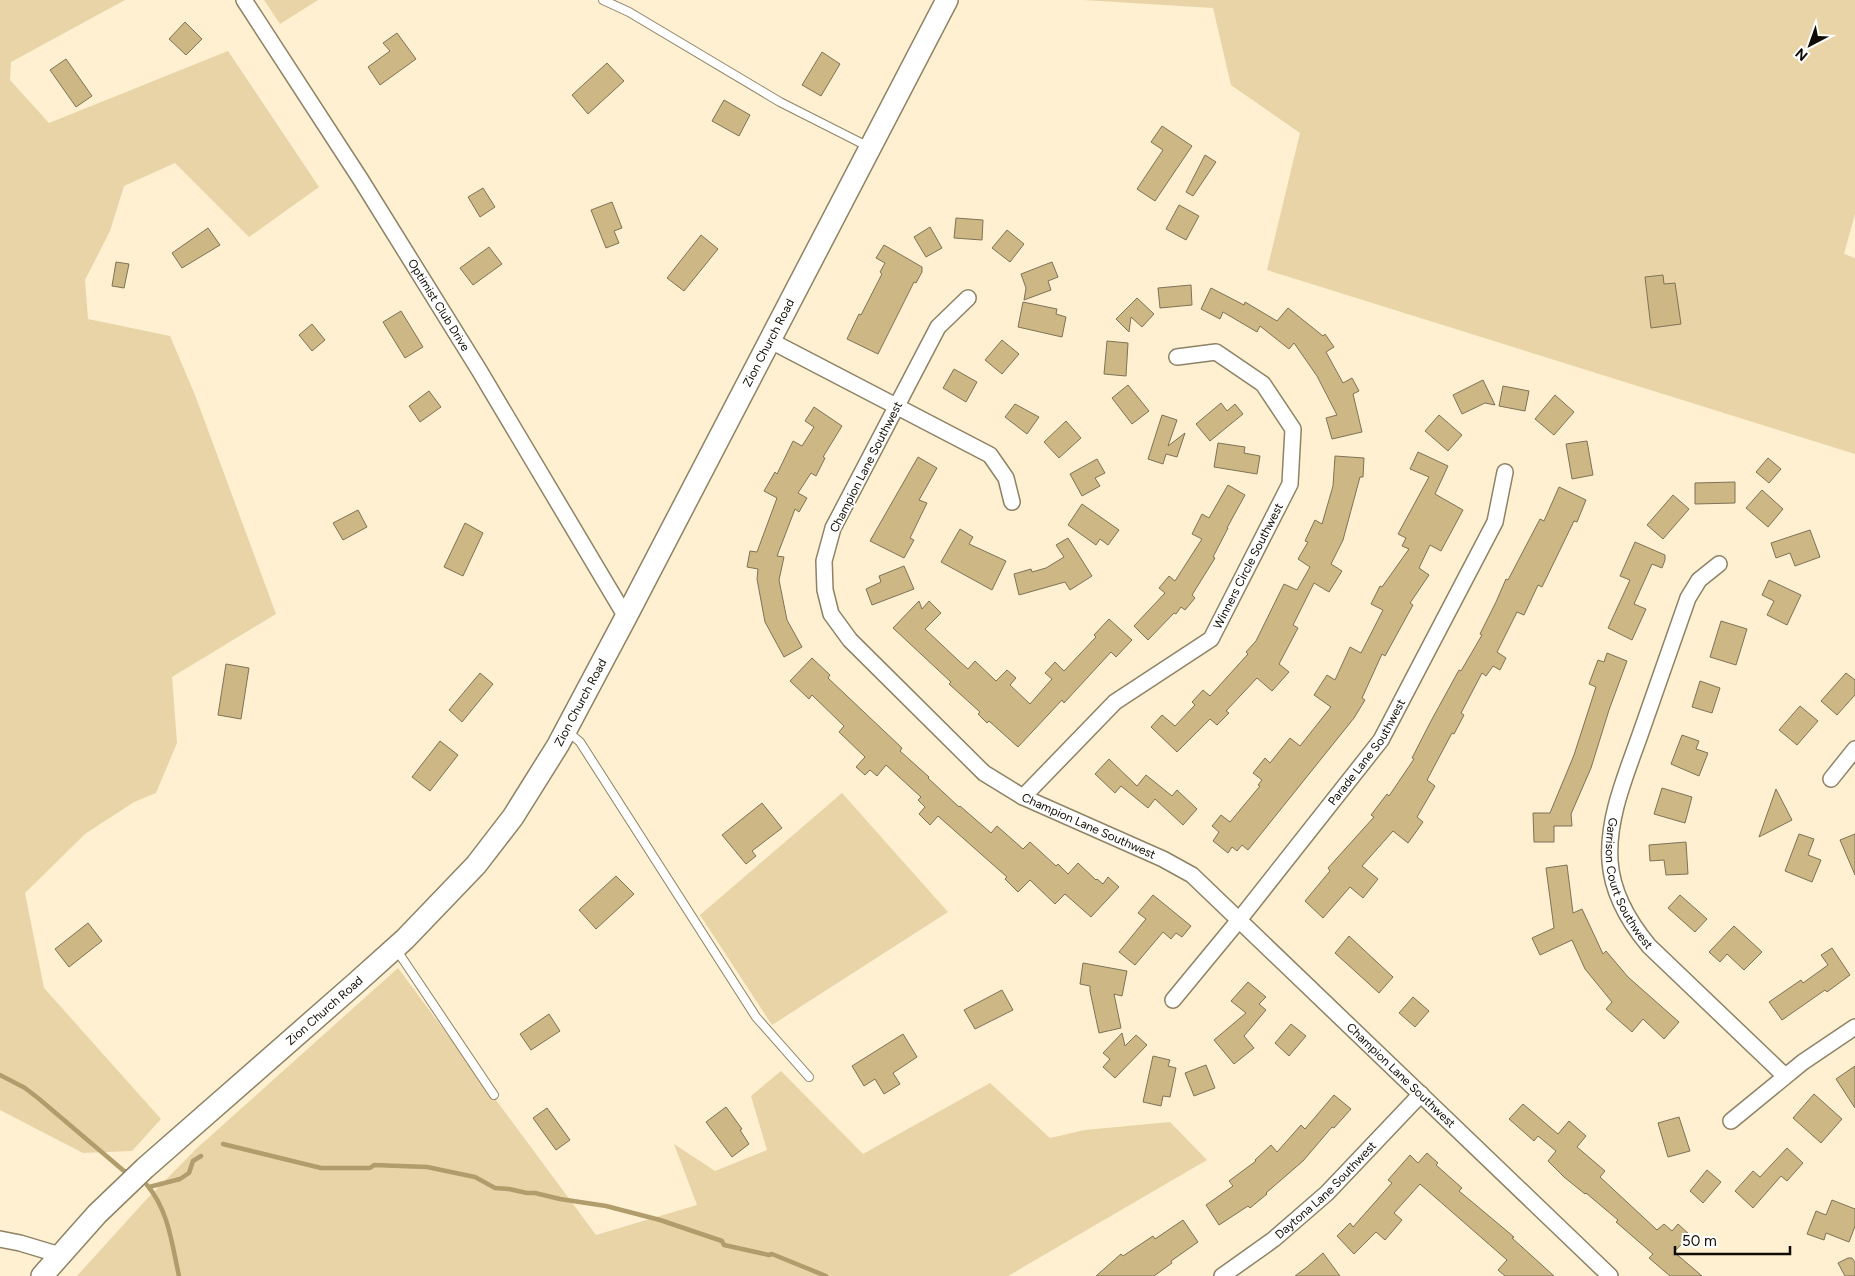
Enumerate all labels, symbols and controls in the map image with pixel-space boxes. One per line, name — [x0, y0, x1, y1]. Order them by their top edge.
north arrow — [1785, 20, 1835, 70]
text: N — [1792, 44, 1811, 64]
street label: Optimist Club Drive — [405, 257, 473, 354]
street label: Zion Church Road — [740, 296, 797, 389]
street label: Champion Lane Southwest — [827, 399, 905, 535]
street label: Winners Circle Southwest — [1210, 500, 1286, 631]
street label: Zion Church Road — [552, 656, 610, 749]
street label: Parade Lane Southwest — [1325, 696, 1408, 808]
street label: Champion Lane Southwest — [1019, 790, 1158, 862]
street label: Garrison Court Southwest — [1603, 816, 1656, 952]
street label: Zion Church Road — [283, 973, 366, 1048]
street label: Champion Lane Southwest — [1344, 1020, 1458, 1131]
street label: Daytona Lane Southwest — [1272, 1138, 1379, 1242]
scale bar — [1675, 1224, 1790, 1256]
text: 50 m — [1682, 1232, 1717, 1250]

